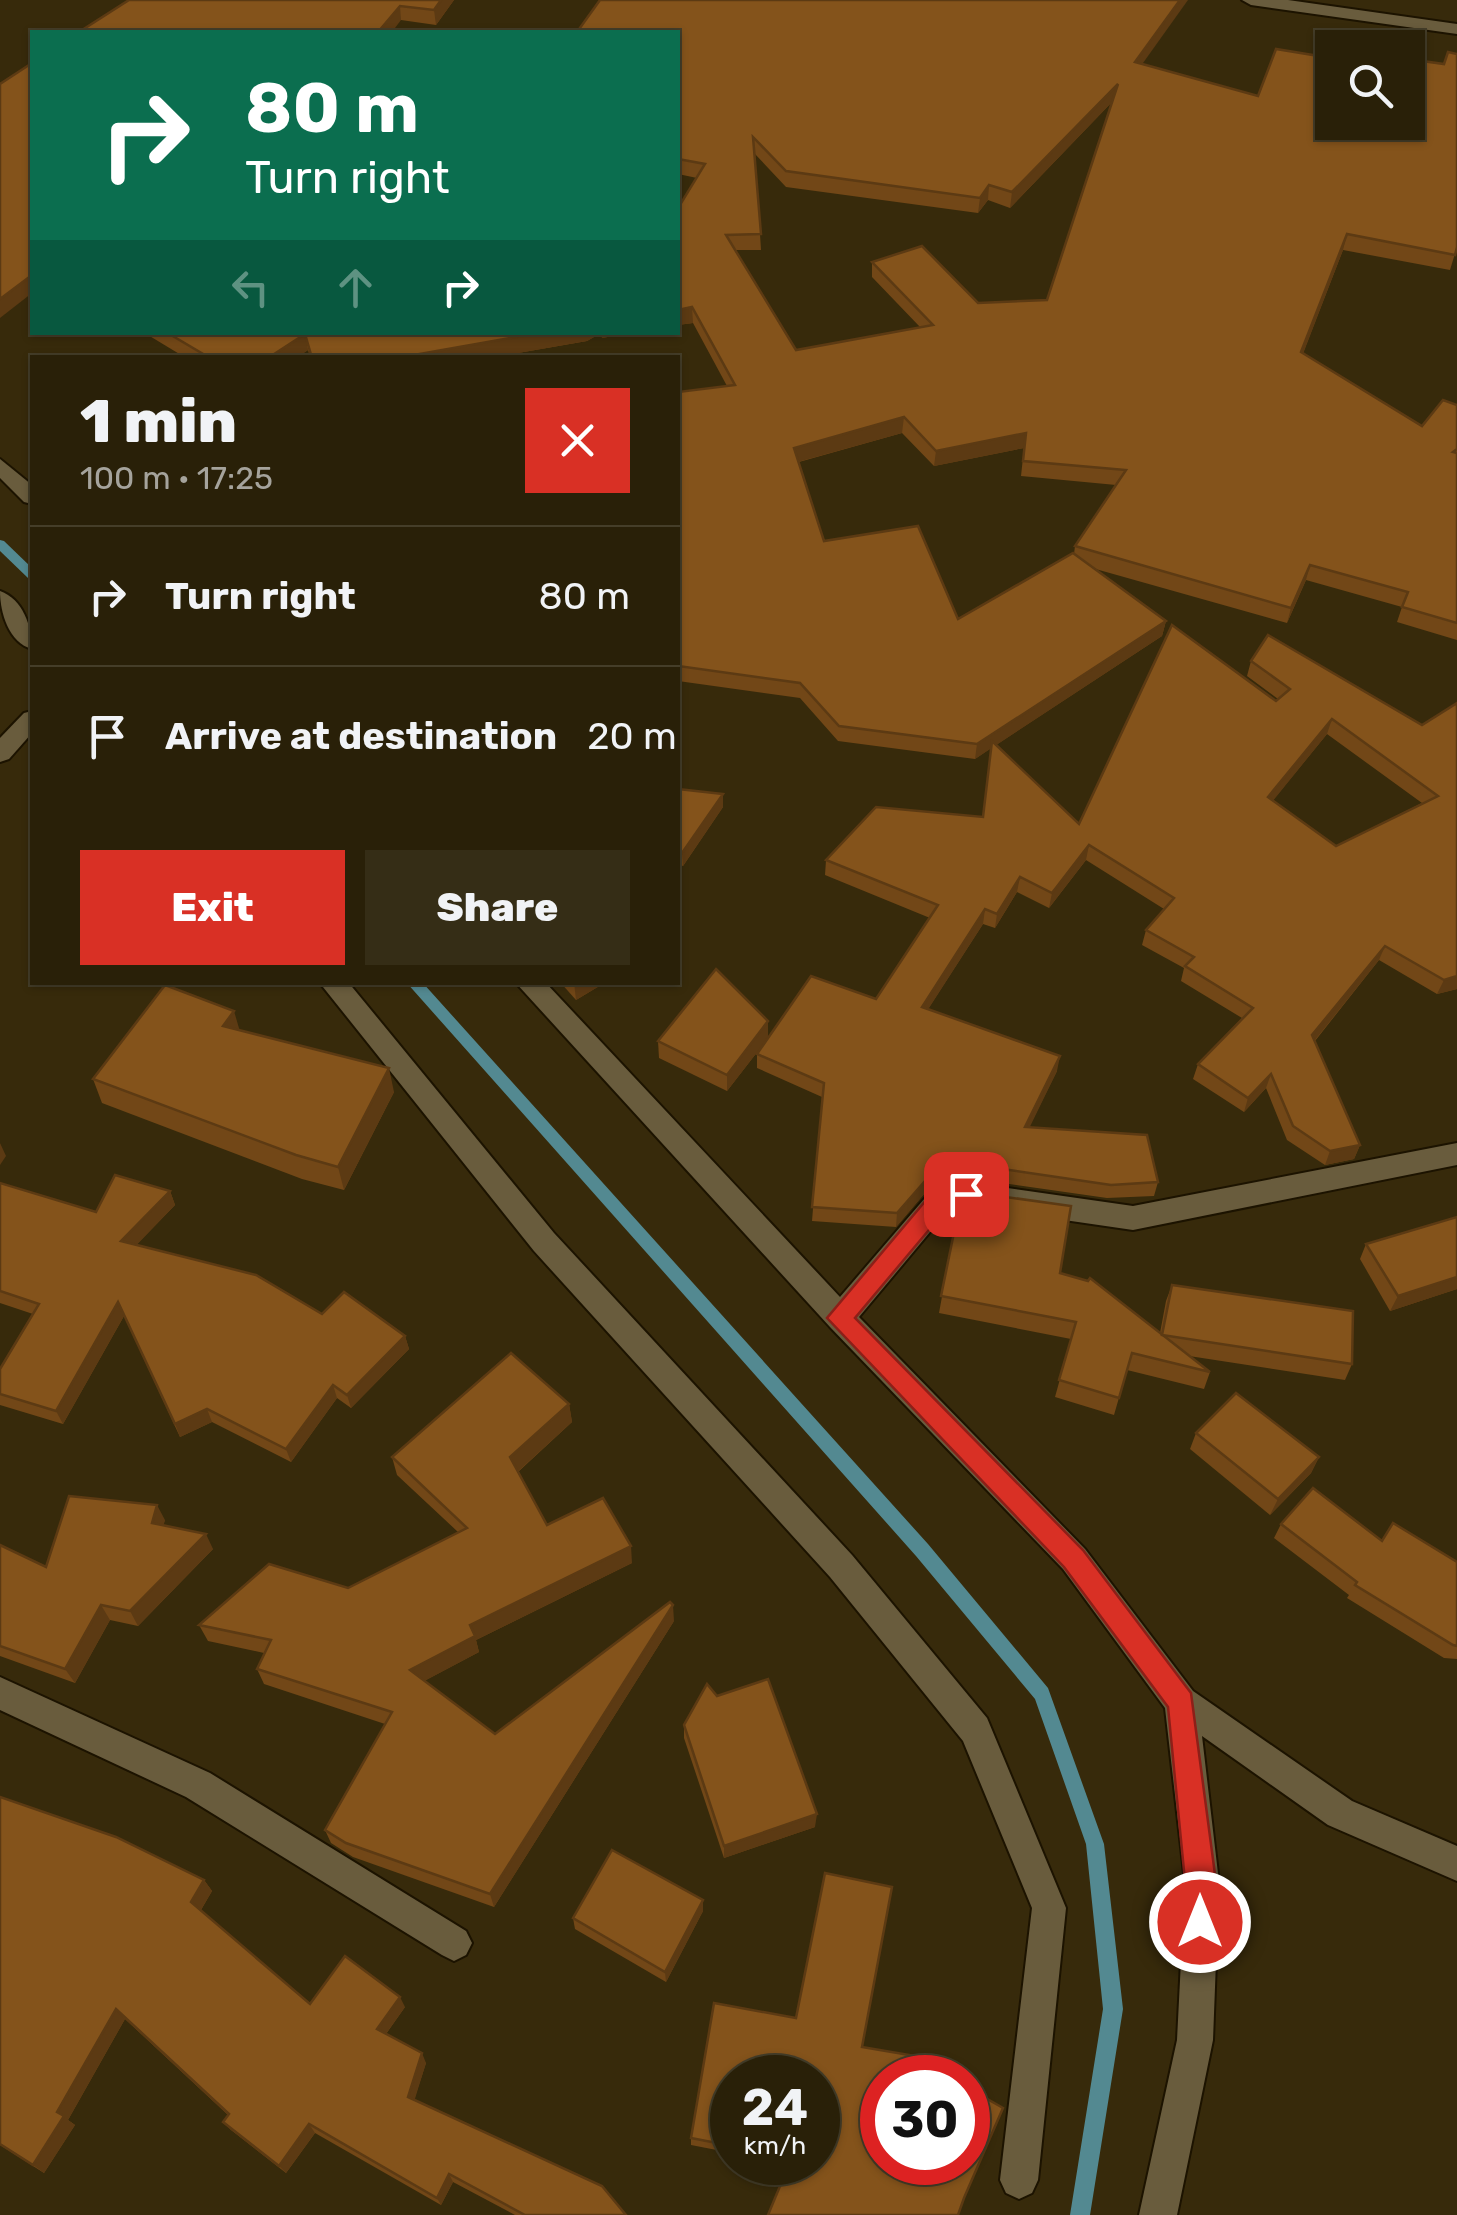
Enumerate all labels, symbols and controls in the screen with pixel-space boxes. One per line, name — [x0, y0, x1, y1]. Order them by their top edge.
map controls — [1315, 30, 1425, 140]
button: search — [1315, 30, 1425, 140]
text: 80 m — [245, 67, 419, 150]
icon: right — [80, 70, 210, 200]
text: Turn right — [245, 151, 449, 204]
icon: left — [223, 260, 278, 315]
icon: ahead — [328, 260, 383, 315]
icon: right — [433, 260, 488, 315]
text: 1 min — [80, 386, 237, 457]
button: close — [525, 388, 630, 493]
text: 100 m · 17:25 — [80, 459, 273, 497]
icon: right — [80, 569, 135, 624]
text: Turn right — [165, 573, 356, 619]
text: 80 m — [539, 573, 630, 619]
icon: arrive — [80, 709, 135, 764]
text: Arrive at destination — [165, 713, 557, 759]
text: 20 m — [587, 713, 677, 759]
button: Exit — [80, 850, 345, 965]
button: Share — [365, 850, 630, 965]
pin — [924, 1152, 1009, 1237]
icon: arrive — [939, 1167, 994, 1222]
position arrow — [1148, 1870, 1252, 1974]
speed limit sign: 30 — [860, 2055, 990, 2185]
text: 24 — [742, 2078, 808, 2138]
text: km/h — [744, 2131, 806, 2160]

